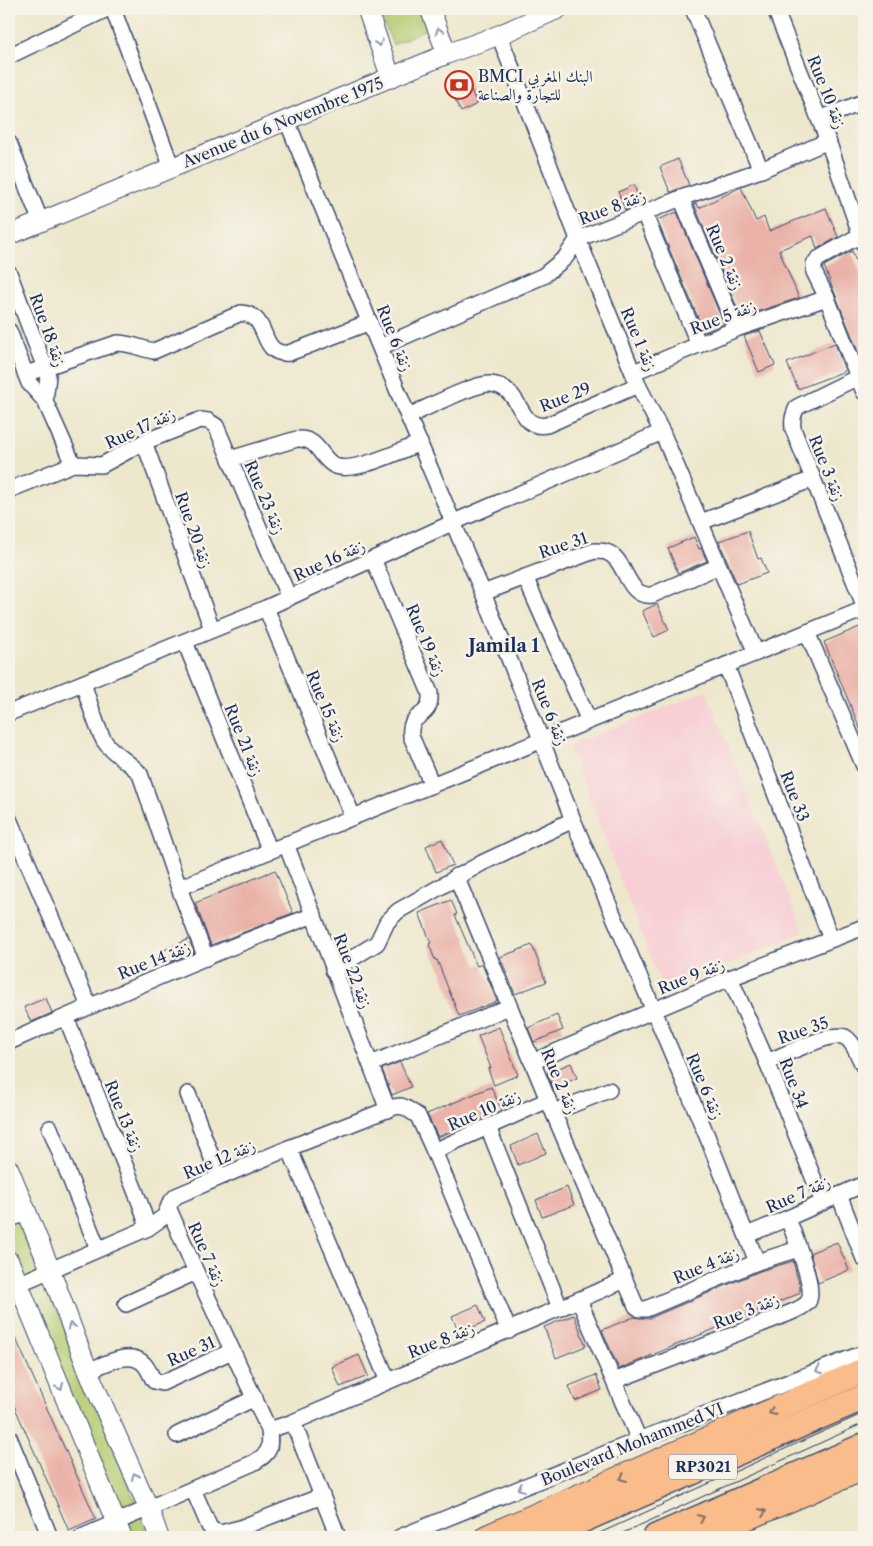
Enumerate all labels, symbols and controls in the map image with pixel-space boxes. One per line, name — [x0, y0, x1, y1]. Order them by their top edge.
one-way arrow — [435, 28, 445, 36]
one-way arrow — [373, 38, 383, 47]
street label: Rue 10 زنقة — [803, 52, 851, 132]
place label: BMCI البنك المغربي للتجارة والصناعة — [478, 66, 593, 104]
bank icon: BMCI البنك المغربي للتجارة والصناعة — [444, 70, 474, 100]
street label: Avenue du 6 Novembre 1975 — [179, 72, 386, 172]
street label: Rue 8 زنقة — [576, 185, 648, 229]
street label: Rue 2 زنقة — [702, 221, 748, 293]
street label: Rue 18 زنقة — [25, 290, 71, 370]
street label: Rue 5 زنقة — [687, 295, 759, 339]
street label: Rue 6 زنقة — [373, 302, 417, 374]
street label: Rue 1 زنقة — [617, 304, 661, 374]
street label: Rue 29 — [537, 378, 593, 416]
street label: Rue 17 زنقة — [102, 403, 178, 453]
street label: Rue 3 زنقة — [805, 432, 849, 504]
street label: Rue 23 زنقة — [240, 457, 290, 537]
street label: Rue 20 زنقة — [171, 489, 217, 571]
street label: Rue 31 — [536, 527, 590, 563]
street label: Rue 16 زنقة — [290, 535, 368, 585]
street label: Rue 19 زنقة — [402, 601, 450, 679]
district label: Jamila 1 — [466, 635, 539, 657]
street label: Rue 15 زنقة — [302, 667, 350, 745]
street label: Rue 6 زنقة — [528, 676, 572, 748]
street label: Rue 21 زنقة — [220, 701, 268, 779]
street label: Rue 33 — [776, 768, 814, 824]
street label: Rue 22 زنقة — [330, 931, 376, 1011]
street label: Rue 14 زنقة — [115, 936, 193, 984]
street label: Rue 9 زنقة — [655, 954, 727, 998]
street label: Rue 35 — [775, 1012, 831, 1048]
street label: Rue 2 زنقة — [537, 1045, 583, 1117]
street label: Rue 6 زنقة — [682, 1050, 728, 1122]
street label: Rue 34 — [775, 1055, 813, 1111]
street label: Rue 13 زنقة — [100, 1077, 148, 1155]
street label: Rue 10 زنقة — [445, 1085, 523, 1135]
street label: Rue 12 زنقة — [180, 1135, 258, 1183]
street label: Rue 7 زنقة — [763, 1171, 833, 1217]
street label: Rue 7 زنقة — [184, 1219, 230, 1289]
street label: Rue 4 زنقة — [670, 1242, 742, 1288]
street label: Rue 3 زنقة — [710, 1289, 782, 1333]
street label: Rue 8 زنقة — [405, 1318, 477, 1362]
one-way arrow — [67, 1323, 77, 1331]
street label: Rue 31 — [164, 1332, 218, 1370]
one-way arrow — [815, 1364, 824, 1374]
one-way arrow — [54, 1382, 65, 1391]
street label: Boulevard Mohammed VI — [538, 1398, 726, 1490]
one-way arrow — [768, 1405, 777, 1416]
road number: RP3021 — [669, 1454, 737, 1480]
one-way arrow — [619, 1471, 628, 1482]
one-way arrow — [130, 1472, 141, 1481]
one-way arrow — [517, 1482, 526, 1492]
one-way arrow — [758, 1507, 767, 1518]
one-way arrow — [696, 1513, 705, 1524]

